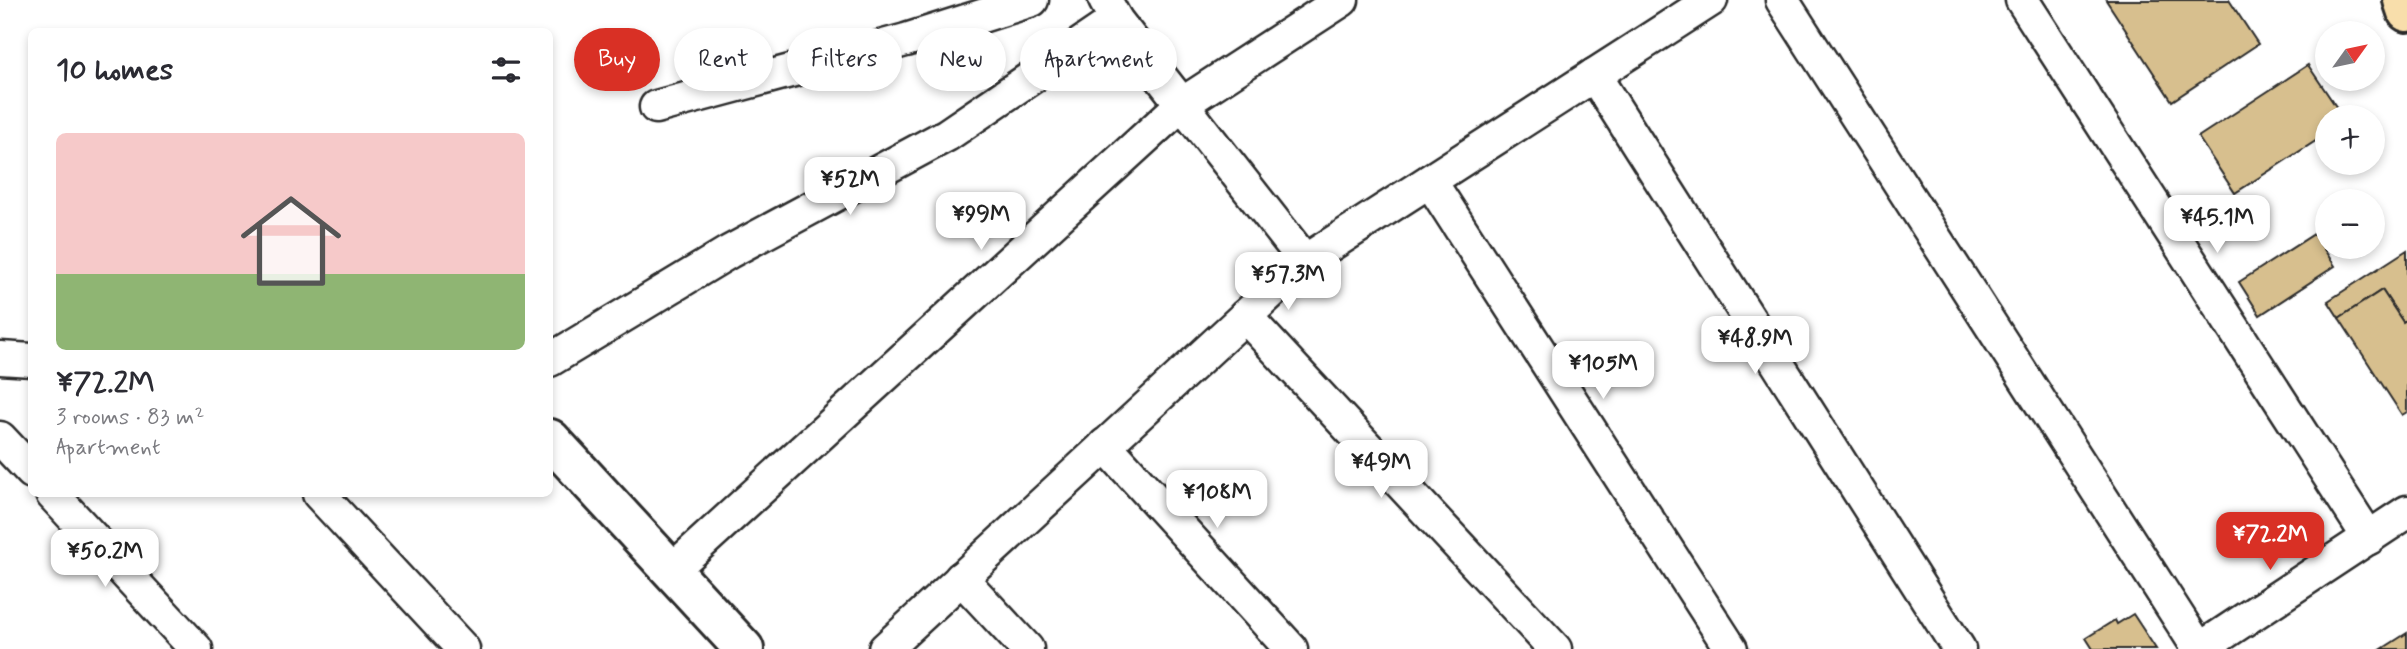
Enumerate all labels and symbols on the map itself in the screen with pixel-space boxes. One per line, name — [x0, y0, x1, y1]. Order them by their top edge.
north arrow — [2315, 21, 2385, 91]
pin: ¥52M — [809, 158, 891, 217]
pin: ¥99M — [940, 192, 1022, 252]
pin: ¥45.1M — [2160, 196, 2274, 255]
pin: ¥57.3M — [1231, 252, 1345, 312]
pin: ¥48.9M — [1698, 316, 1812, 376]
pin: ¥105M — [1554, 342, 1652, 401]
pin: ¥49M — [1340, 440, 1422, 500]
pin: ¥108M — [1168, 470, 1266, 530]
pin: ¥72.2M — [2213, 512, 2327, 572]
pin: ¥50.2M — [48, 530, 162, 589]

